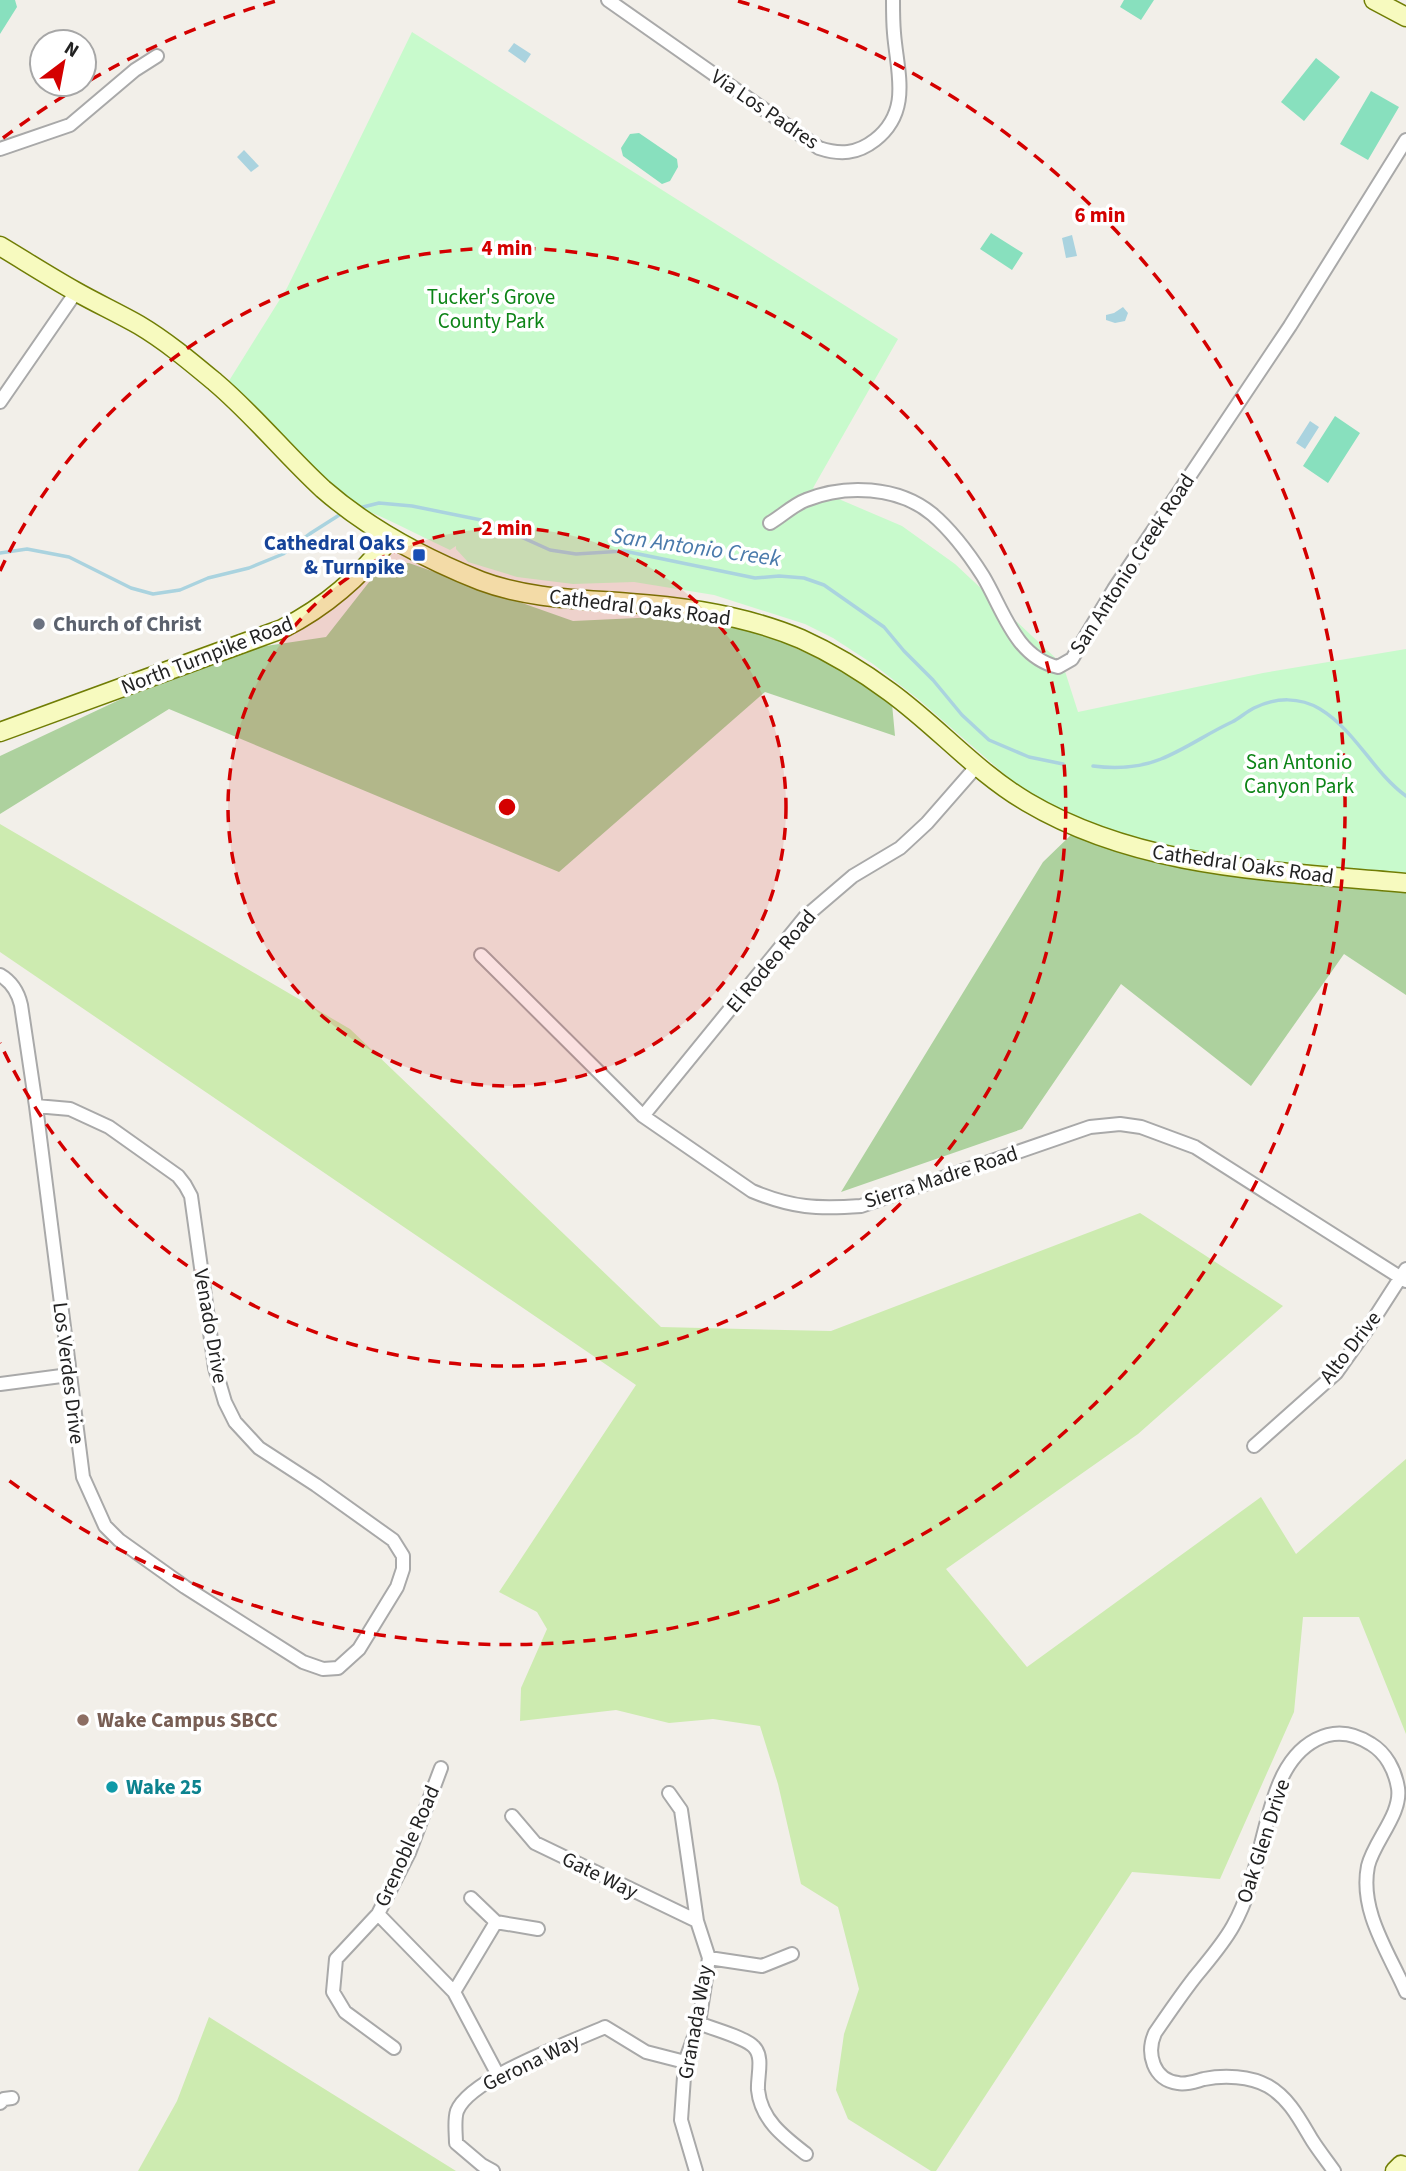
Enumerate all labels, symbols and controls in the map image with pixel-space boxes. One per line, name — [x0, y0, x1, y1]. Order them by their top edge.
north arrow — [28, 28, 98, 98]
text: N — [59, 35, 84, 65]
street label: Via Los Padres — [705, 62, 825, 156]
text: 6 min — [1074, 200, 1126, 230]
text: 4 min — [481, 233, 533, 263]
park label: Tucker's Grove County Park — [427, 282, 555, 336]
street label: San Antonio Creek Road — [1062, 468, 1202, 660]
text: 2 min — [481, 513, 533, 543]
water label: San Antonio Creek — [609, 519, 784, 575]
place label: Cathedral Oaks & Turnpike — [264, 528, 405, 582]
marker: Cathedral Oaks & Turnpike — [411, 547, 427, 563]
street label: Cathedral Oaks Road — [547, 581, 733, 633]
street label: North Turnpike Road — [117, 608, 297, 702]
place label: Church of Christ — [53, 609, 202, 639]
marker: Church of Christ — [31, 616, 47, 632]
park label: San Antonio Canyon Park — [1244, 747, 1355, 801]
centre of rings — [495, 795, 519, 819]
street label: Cathedral Oaks Road — [1150, 836, 1336, 892]
street label: El Rodeo Road — [719, 903, 823, 1019]
street label: Sierra Madre Road — [860, 1138, 1022, 1216]
street label: Venado Drive — [186, 1266, 236, 1386]
street label: Los Verdes Drive — [45, 1300, 93, 1446]
street label: Alto Drive — [1312, 1304, 1388, 1390]
place label: Wake Campus SBCC — [97, 1705, 278, 1735]
marker: Wake Campus SBCC — [75, 1712, 91, 1728]
place label: Wake 25 — [126, 1772, 202, 1802]
street label: Oak Glen Drive — [1229, 1775, 1297, 1907]
marker: Wake 25 — [104, 1779, 120, 1795]
street label: Grenoble Road — [367, 1781, 447, 1911]
street label: Gate Way — [557, 1844, 643, 1906]
street label: Granada Way — [670, 1962, 720, 2081]
street label: Gerona Way — [477, 2025, 585, 2098]

